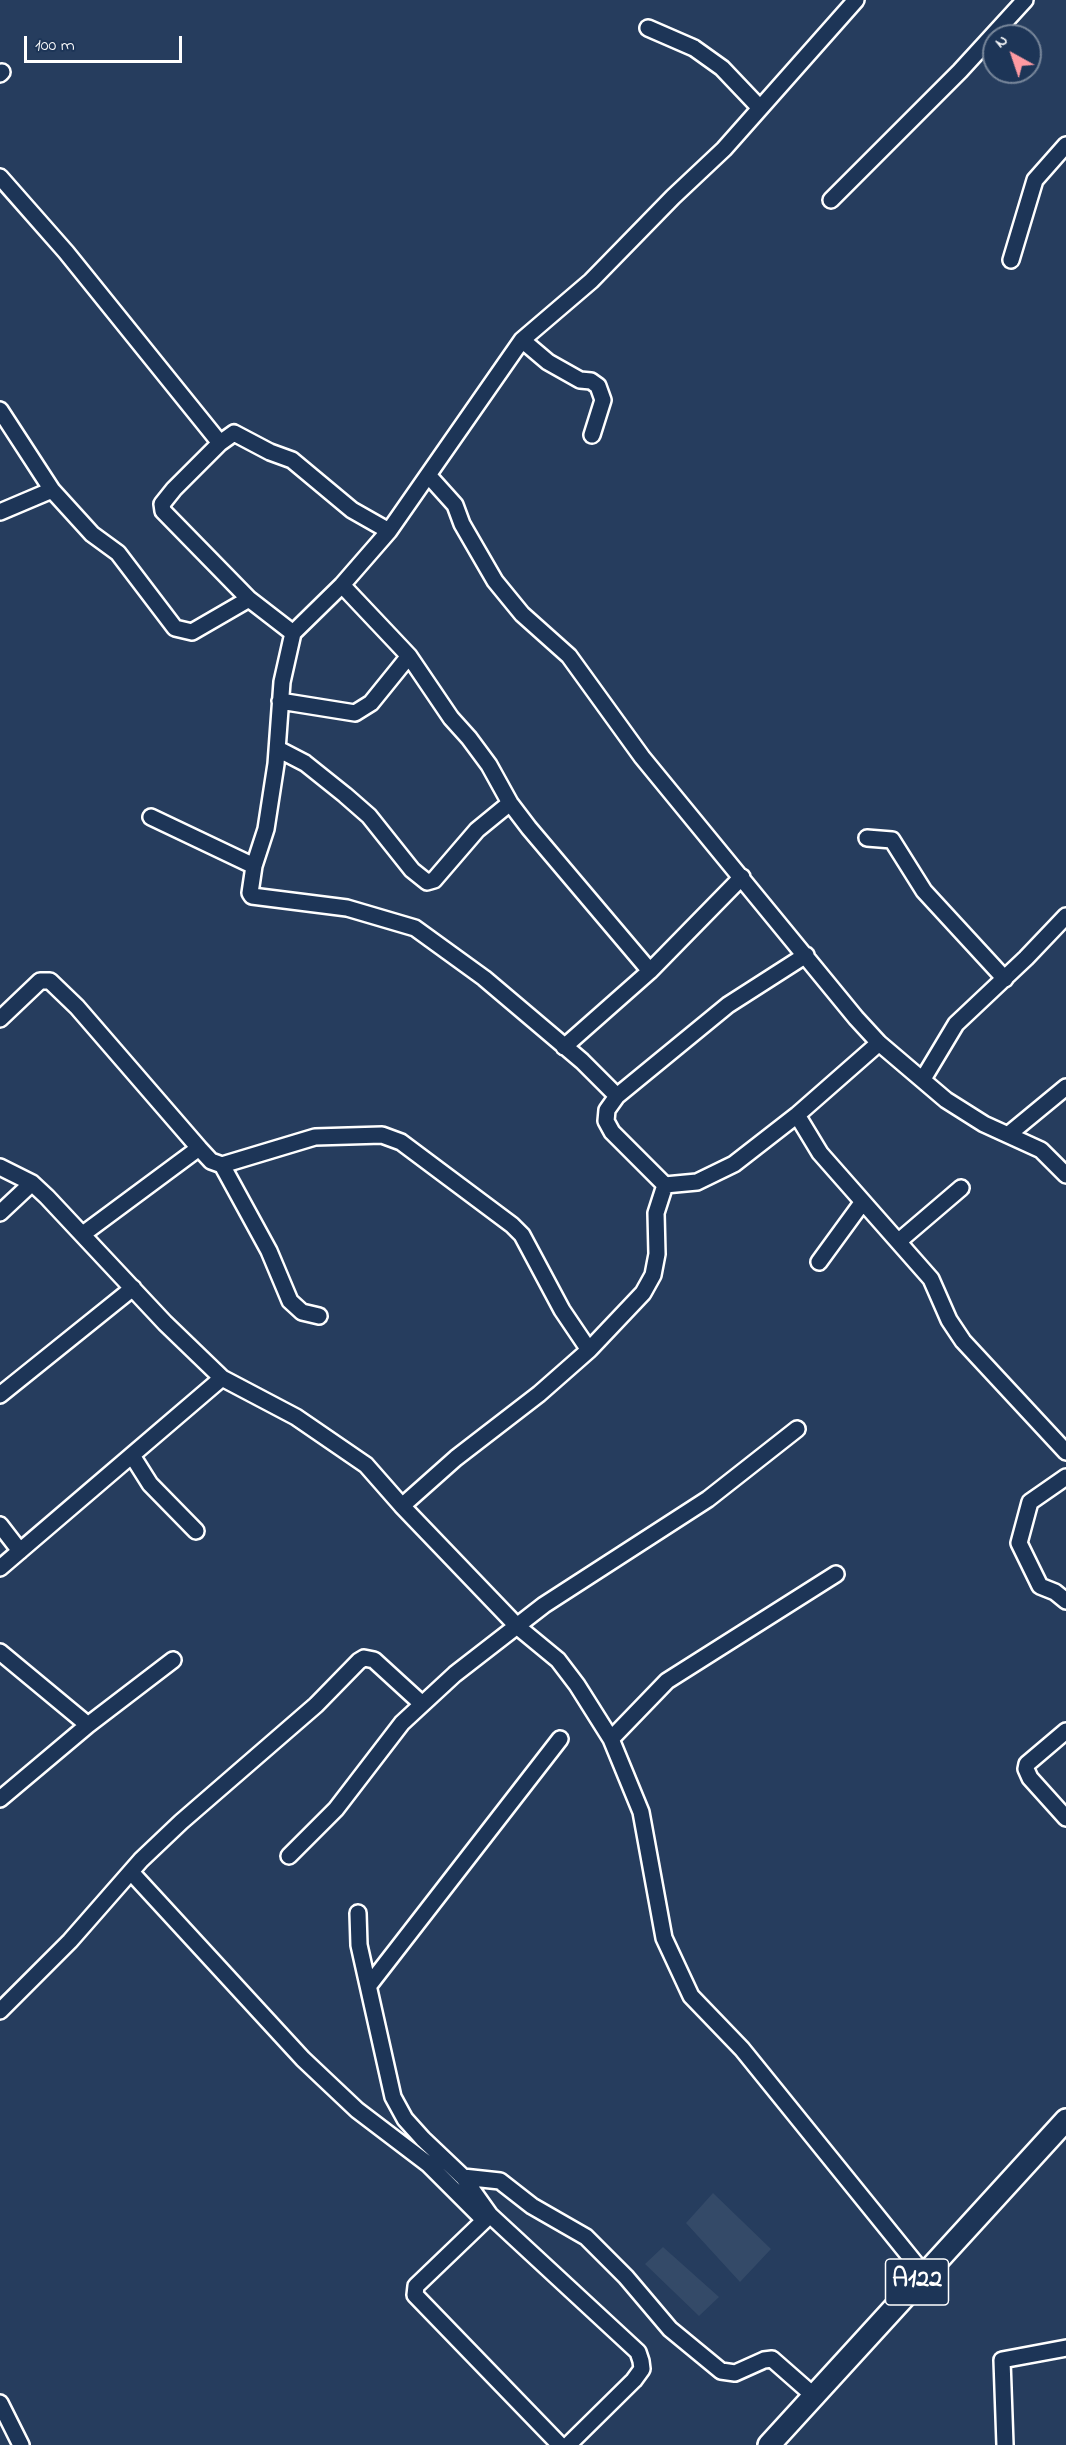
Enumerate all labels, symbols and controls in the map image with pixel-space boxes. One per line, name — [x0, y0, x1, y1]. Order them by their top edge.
scale bar — [27, 24, 184, 62]
north arrow — [982, 24, 1042, 84]
text: N — [990, 29, 1014, 54]
text: 100 m — [35, 33, 75, 59]
road number: A122 — [886, 2259, 948, 2305]

